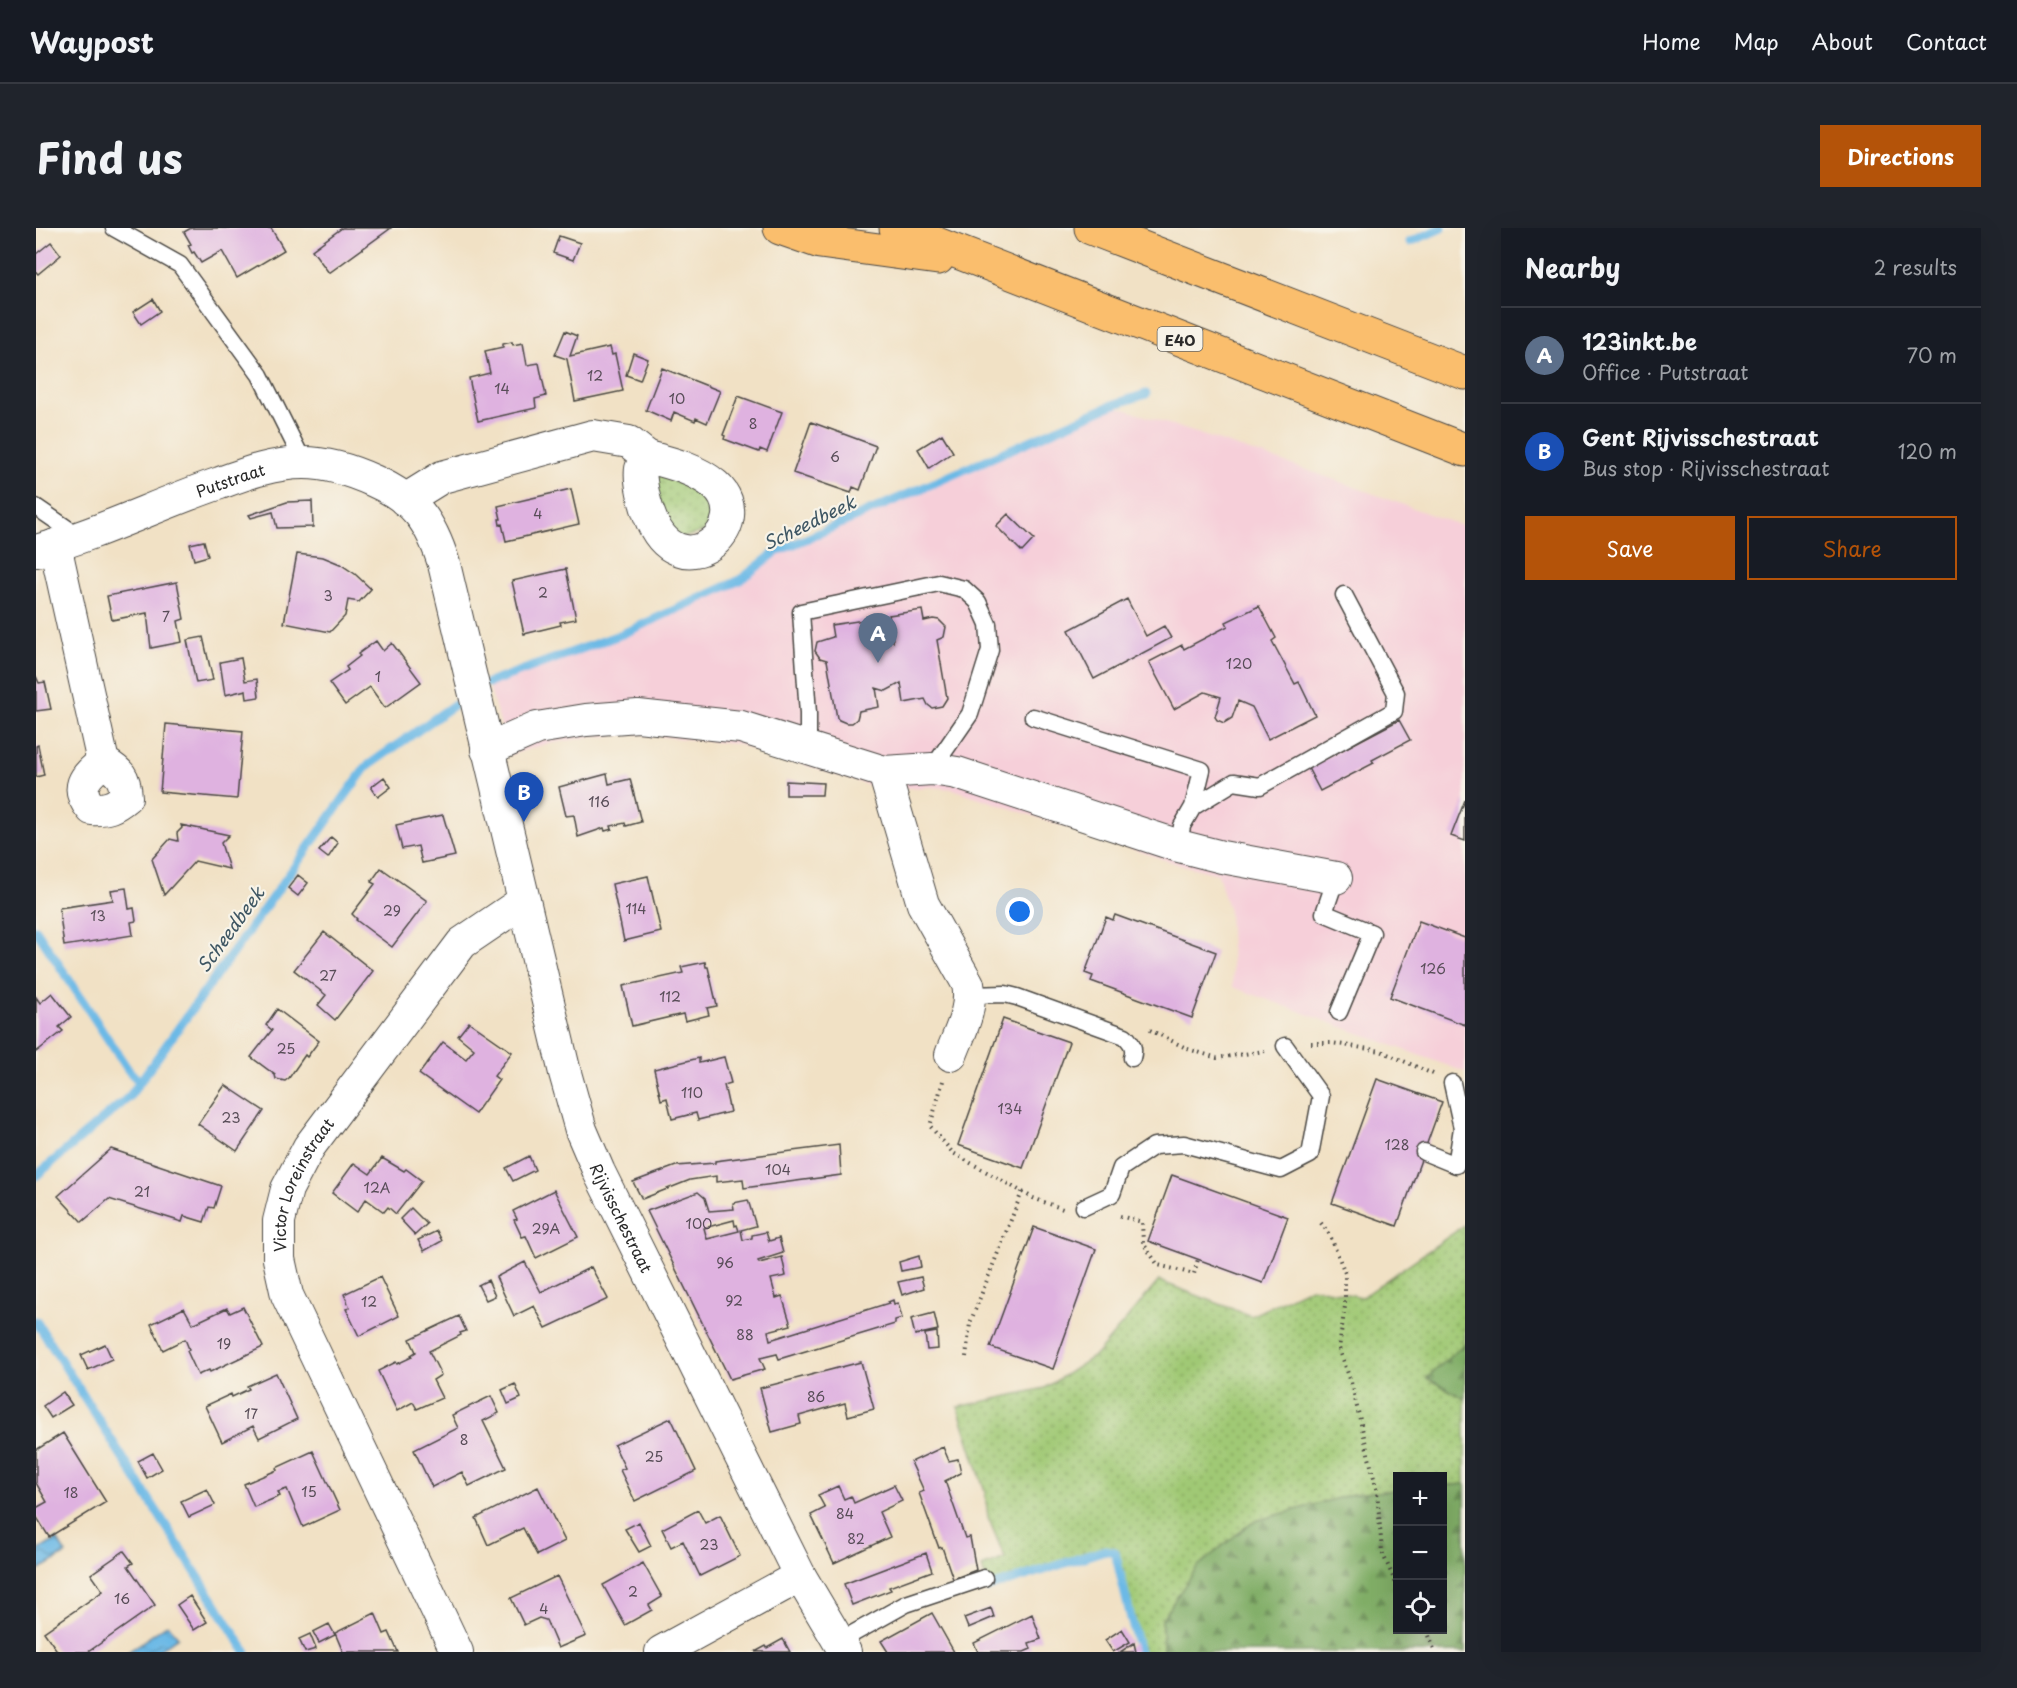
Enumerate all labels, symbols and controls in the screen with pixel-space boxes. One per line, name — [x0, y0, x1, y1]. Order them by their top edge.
text: Waypost — [30, 20, 154, 63]
text: Home — [1642, 25, 1701, 57]
text: Map — [1734, 25, 1779, 57]
text: About — [1812, 25, 1873, 57]
text: Contact — [1906, 25, 1987, 57]
text: Find us — [36, 125, 183, 188]
button: Directions — [1820, 125, 1981, 187]
text: Nearby — [1525, 248, 1620, 287]
text: 2 results — [1874, 252, 1957, 282]
text: 123inkt.be — [1582, 324, 1697, 357]
road number: E40 — [1158, 327, 1202, 351]
text: A — [1537, 340, 1552, 370]
text: 70 m — [1907, 340, 1957, 370]
text: Office · Putstraat — [1582, 357, 1749, 387]
house number: 12 — [587, 365, 603, 386]
house number: 14 — [494, 378, 510, 399]
house number: 10 — [669, 388, 685, 409]
house number: 8 — [749, 413, 757, 434]
text: Gent Rijvisschestraat — [1582, 420, 1819, 453]
text: B — [1538, 436, 1551, 466]
text: 120 m — [1898, 436, 1957, 466]
house number: 6 — [830, 446, 840, 467]
text: Bus stop · Rijvisschestraat — [1582, 453, 1829, 483]
street label: Putstraat — [192, 457, 268, 503]
water label: Scheedbeek — [758, 487, 861, 556]
house number: 4 — [533, 503, 543, 524]
button: Save — [1525, 516, 1735, 580]
button: Share — [1747, 516, 1957, 580]
house number: 2 — [538, 582, 548, 603]
house number: 3 — [323, 585, 333, 606]
house number: 7 — [162, 606, 170, 627]
pin: A — [858, 614, 898, 663]
house number: 120 — [1226, 653, 1252, 674]
house number: 1 — [375, 666, 381, 687]
pin: B — [504, 772, 544, 822]
house number: 116 — [588, 791, 610, 812]
water label: Scheedbeek — [190, 880, 271, 977]
your location — [1005, 897, 1034, 926]
house number: 114 — [626, 898, 647, 919]
house number: 29 — [383, 900, 401, 921]
house number: 13 — [90, 905, 106, 926]
house number: 126 — [1420, 958, 1446, 979]
house number: 27 — [319, 965, 337, 986]
house number: 112 — [659, 986, 681, 1007]
house number: 25 — [277, 1038, 295, 1059]
house number: 110 — [681, 1082, 703, 1103]
house number: 134 — [998, 1098, 1022, 1119]
house number: 23 — [222, 1107, 240, 1128]
street label: Victor Loreinstraat — [267, 1112, 339, 1252]
house number: 128 — [1385, 1134, 1409, 1155]
street label: Rijvisschestraat — [585, 1159, 659, 1277]
house number: 104 — [765, 1159, 791, 1180]
house number: 12A — [364, 1177, 391, 1198]
house number: 21 — [134, 1181, 150, 1202]
house number: 100 — [686, 1213, 712, 1234]
house number: 29A — [532, 1218, 560, 1239]
house number: 96 — [716, 1252, 734, 1273]
house number: 92 — [725, 1290, 743, 1311]
house number: 12 — [361, 1291, 377, 1312]
house number: 88 — [736, 1324, 754, 1345]
house number: 19 — [217, 1333, 231, 1354]
house number: 86 — [807, 1386, 825, 1407]
house number: 17 — [244, 1403, 258, 1424]
house number: 8 — [460, 1429, 468, 1450]
house number: 25 — [645, 1446, 663, 1467]
map controls — [1393, 1472, 1447, 1634]
button: + — [1393, 1472, 1447, 1526]
house number: 15 — [301, 1481, 317, 1502]
house number: 18 — [63, 1482, 79, 1503]
house number: 84 — [836, 1503, 854, 1524]
button: − — [1393, 1526, 1447, 1580]
house number: 82 — [847, 1528, 865, 1549]
house number: 23 — [700, 1534, 718, 1555]
button: locate — [1393, 1580, 1447, 1634]
house number: 2 — [628, 1581, 638, 1602]
house number: 16 — [114, 1588, 130, 1609]
house number: 4 — [539, 1598, 549, 1619]

